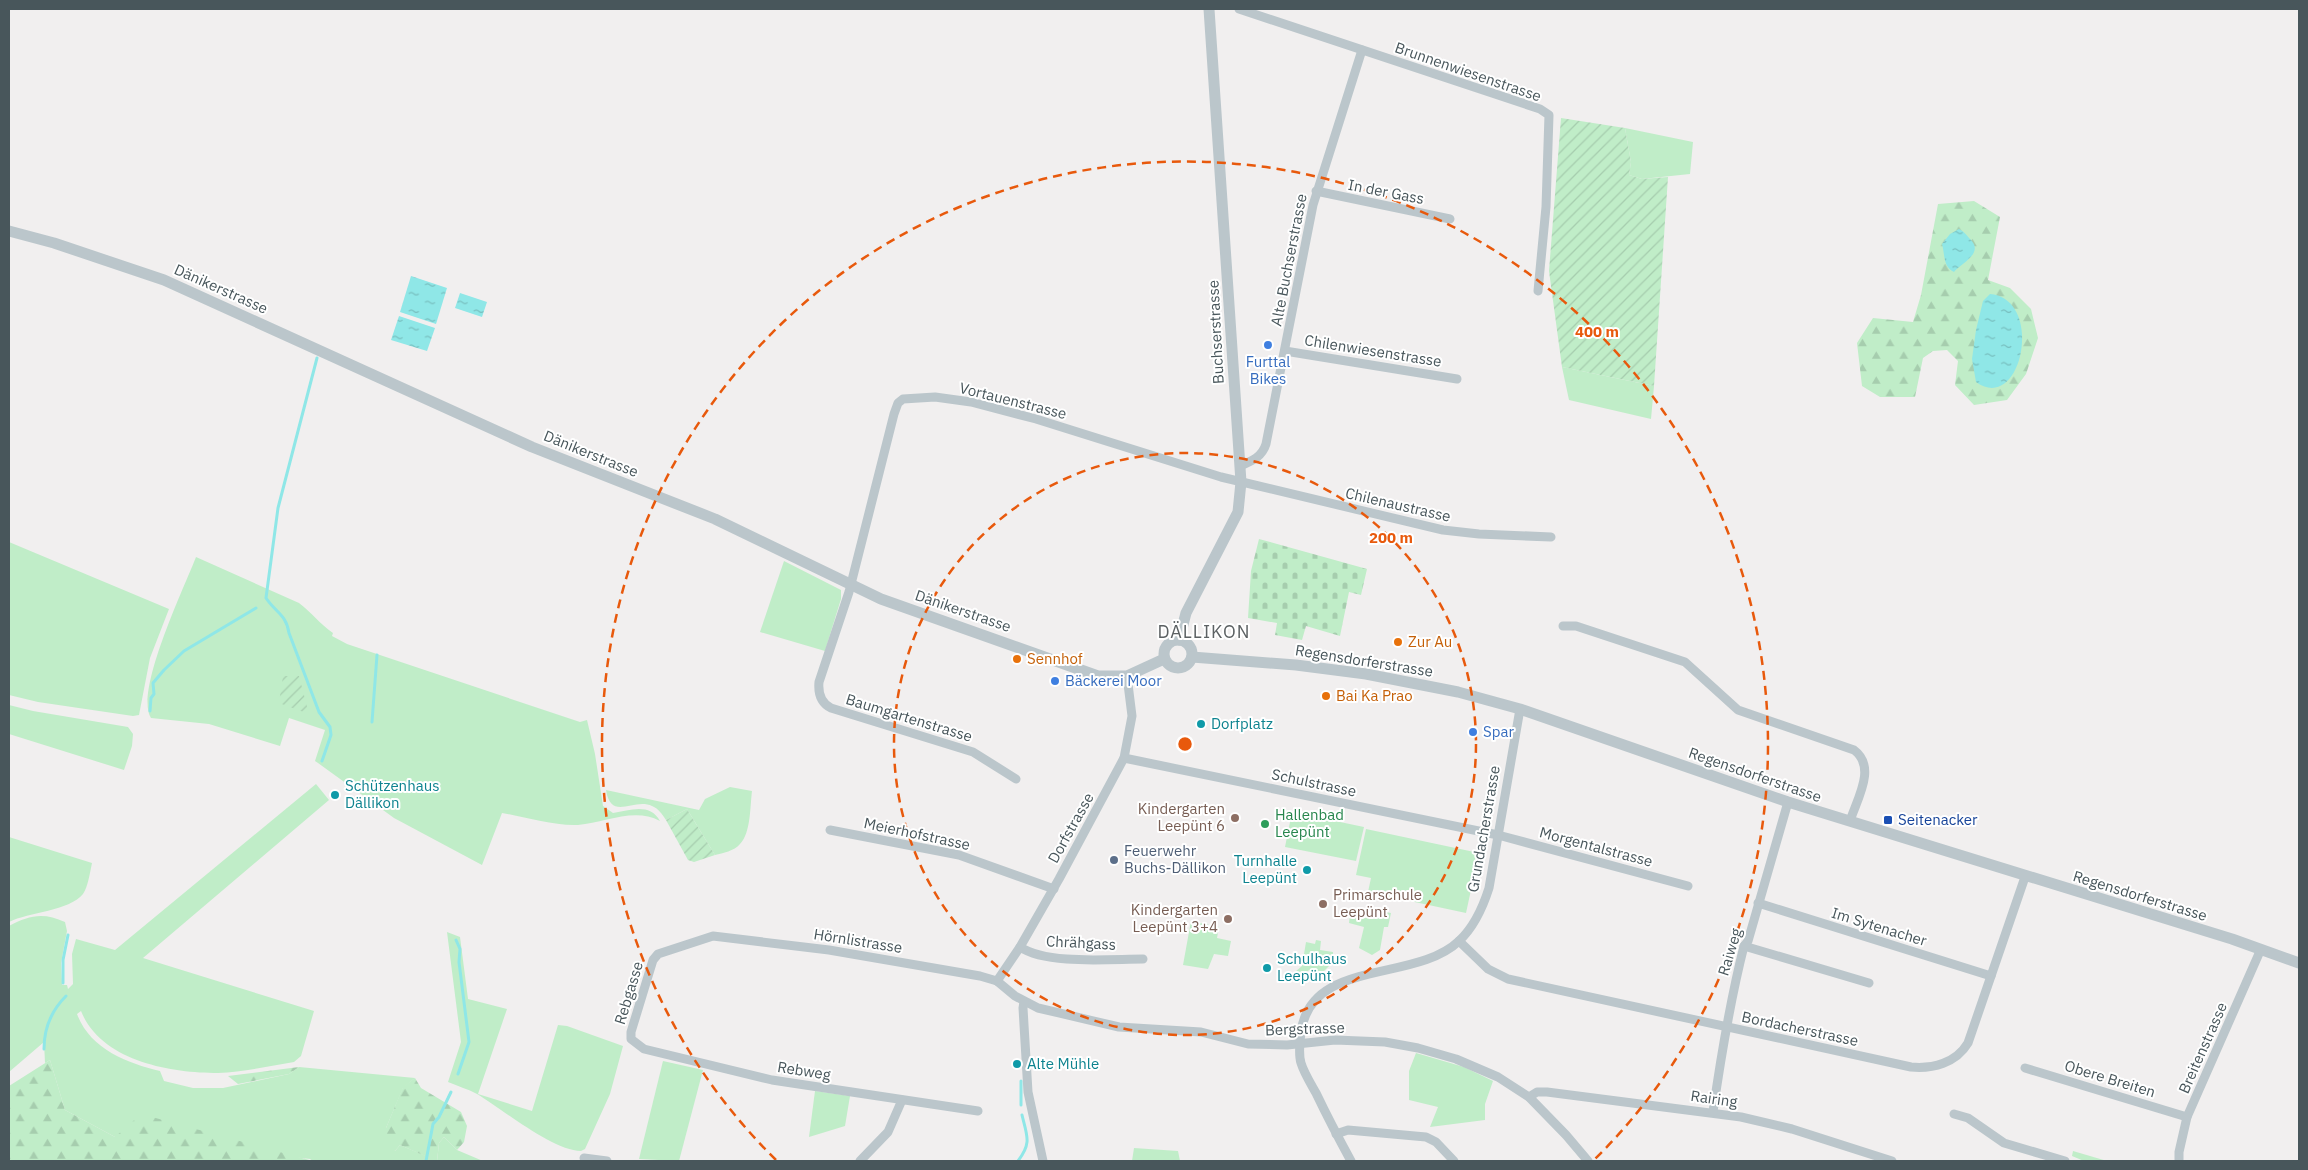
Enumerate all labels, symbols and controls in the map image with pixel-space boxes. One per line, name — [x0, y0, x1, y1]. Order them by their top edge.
street label: Brunnenwiesenstrasse — [1392, 38, 1544, 106]
street label: In der Gass — [1346, 175, 1426, 208]
street label: Alte Buchserstrasse — [1266, 192, 1311, 328]
street label: Dänikerstrasse — [171, 259, 271, 318]
street label: Buchserstrasse — [1203, 280, 1228, 385]
text: 400 m — [1575, 322, 1619, 341]
street label: Chilenwiesenstrasse — [1303, 330, 1443, 371]
marker: Furttal Bikes — [1262, 339, 1274, 351]
place label: Furttal Bikes — [1246, 352, 1290, 388]
street label: Vortauenstrasse — [958, 378, 1069, 423]
street label: Dänikerstrasse — [541, 426, 641, 481]
street label: Chilenaustrasse — [1344, 483, 1453, 526]
text: 200 m — [1369, 528, 1413, 547]
street label: Dänikerstrasse — [913, 585, 1014, 636]
district label: DÄLLIKON — [1157, 620, 1251, 643]
place label: Zur Au — [1408, 632, 1452, 651]
marker: Zur Au — [1392, 636, 1404, 648]
street label: Regensdorferstrasse — [1294, 640, 1434, 681]
place label: Sennhof — [1027, 649, 1083, 668]
marker: Sennhof — [1011, 653, 1023, 665]
place label: Bäckerei Moor — [1065, 671, 1162, 690]
marker: Bäckerei Moor — [1049, 675, 1061, 687]
place label: Bai Ka Prao — [1336, 686, 1413, 705]
street label: Baumgartenstrasse — [843, 689, 975, 746]
marker: Bai Ka Prao — [1320, 690, 1332, 702]
place label: Dorfplatz — [1211, 714, 1273, 733]
marker: Dorfplatz — [1195, 718, 1207, 730]
place label: Spar — [1483, 722, 1514, 741]
marker: Spar — [1467, 726, 1479, 738]
centre of rings — [1176, 735, 1194, 753]
street label: Regensdorferstrasse — [1686, 743, 1824, 806]
street label: Schulstrasse — [1270, 764, 1358, 801]
street label: Grundacherstrasse — [1463, 764, 1504, 894]
place label: Schützenhaus Dällikon — [345, 776, 440, 812]
marker: Schützenhaus Dällikon — [329, 789, 341, 801]
street label: Dorfstrasse — [1043, 789, 1098, 866]
place label: Kindergarten Leepünt 6 — [1138, 799, 1225, 835]
place label: Hallenbad Leepünt — [1275, 805, 1344, 841]
place label: Seitenacker — [1898, 810, 1978, 829]
marker: Kindergarten Leepünt 6 — [1229, 812, 1241, 824]
street label: Meierhofstrasse — [862, 813, 972, 854]
marker: Seitenacker — [1882, 814, 1894, 826]
marker: Hallenbad Leepünt — [1259, 818, 1271, 830]
street label: Morgentalstrasse — [1537, 822, 1655, 871]
place label: Feuerwehr Buchs-Dällikon — [1124, 841, 1226, 877]
place label: Turnhalle Leepünt — [1234, 851, 1297, 887]
marker: Feuerwehr Buchs-Dällikon — [1108, 854, 1120, 866]
marker: Turnhalle Leepünt — [1301, 864, 1313, 876]
street label: Regensdorferstrasse — [2071, 866, 2210, 925]
place label: Primarschule Leepünt — [1333, 885, 1422, 921]
marker: Primarschule Leepünt — [1317, 898, 1329, 910]
place label: Kindergarten Leepünt 3+4 — [1131, 900, 1218, 936]
street label: Im Sytenacher — [1829, 903, 1930, 950]
marker: Kindergarten Leepünt 3+4 — [1222, 913, 1234, 925]
street label: Hörnlistrasse — [812, 924, 904, 957]
street label: Raiweg — [1713, 926, 1746, 978]
street label: Chrähgass — [1045, 931, 1117, 954]
place label: Schulhaus Leepünt — [1277, 949, 1347, 985]
street label: Rebgasse — [610, 959, 647, 1027]
marker: Schulhaus Leepünt — [1261, 962, 1273, 974]
street label: Breitenstrasse — [2174, 999, 2231, 1096]
street label: Bordacherstrasse — [1740, 1007, 1860, 1050]
street label: Bergstrasse — [1265, 1018, 1345, 1039]
place label: Alte Mühle — [1027, 1054, 1099, 1073]
street label: Obere Breiten — [2062, 1056, 2158, 1101]
street label: Rebweg — [776, 1057, 832, 1084]
marker: Alte Mühle — [1011, 1058, 1023, 1070]
street label: Rairing — [1690, 1086, 1739, 1111]

